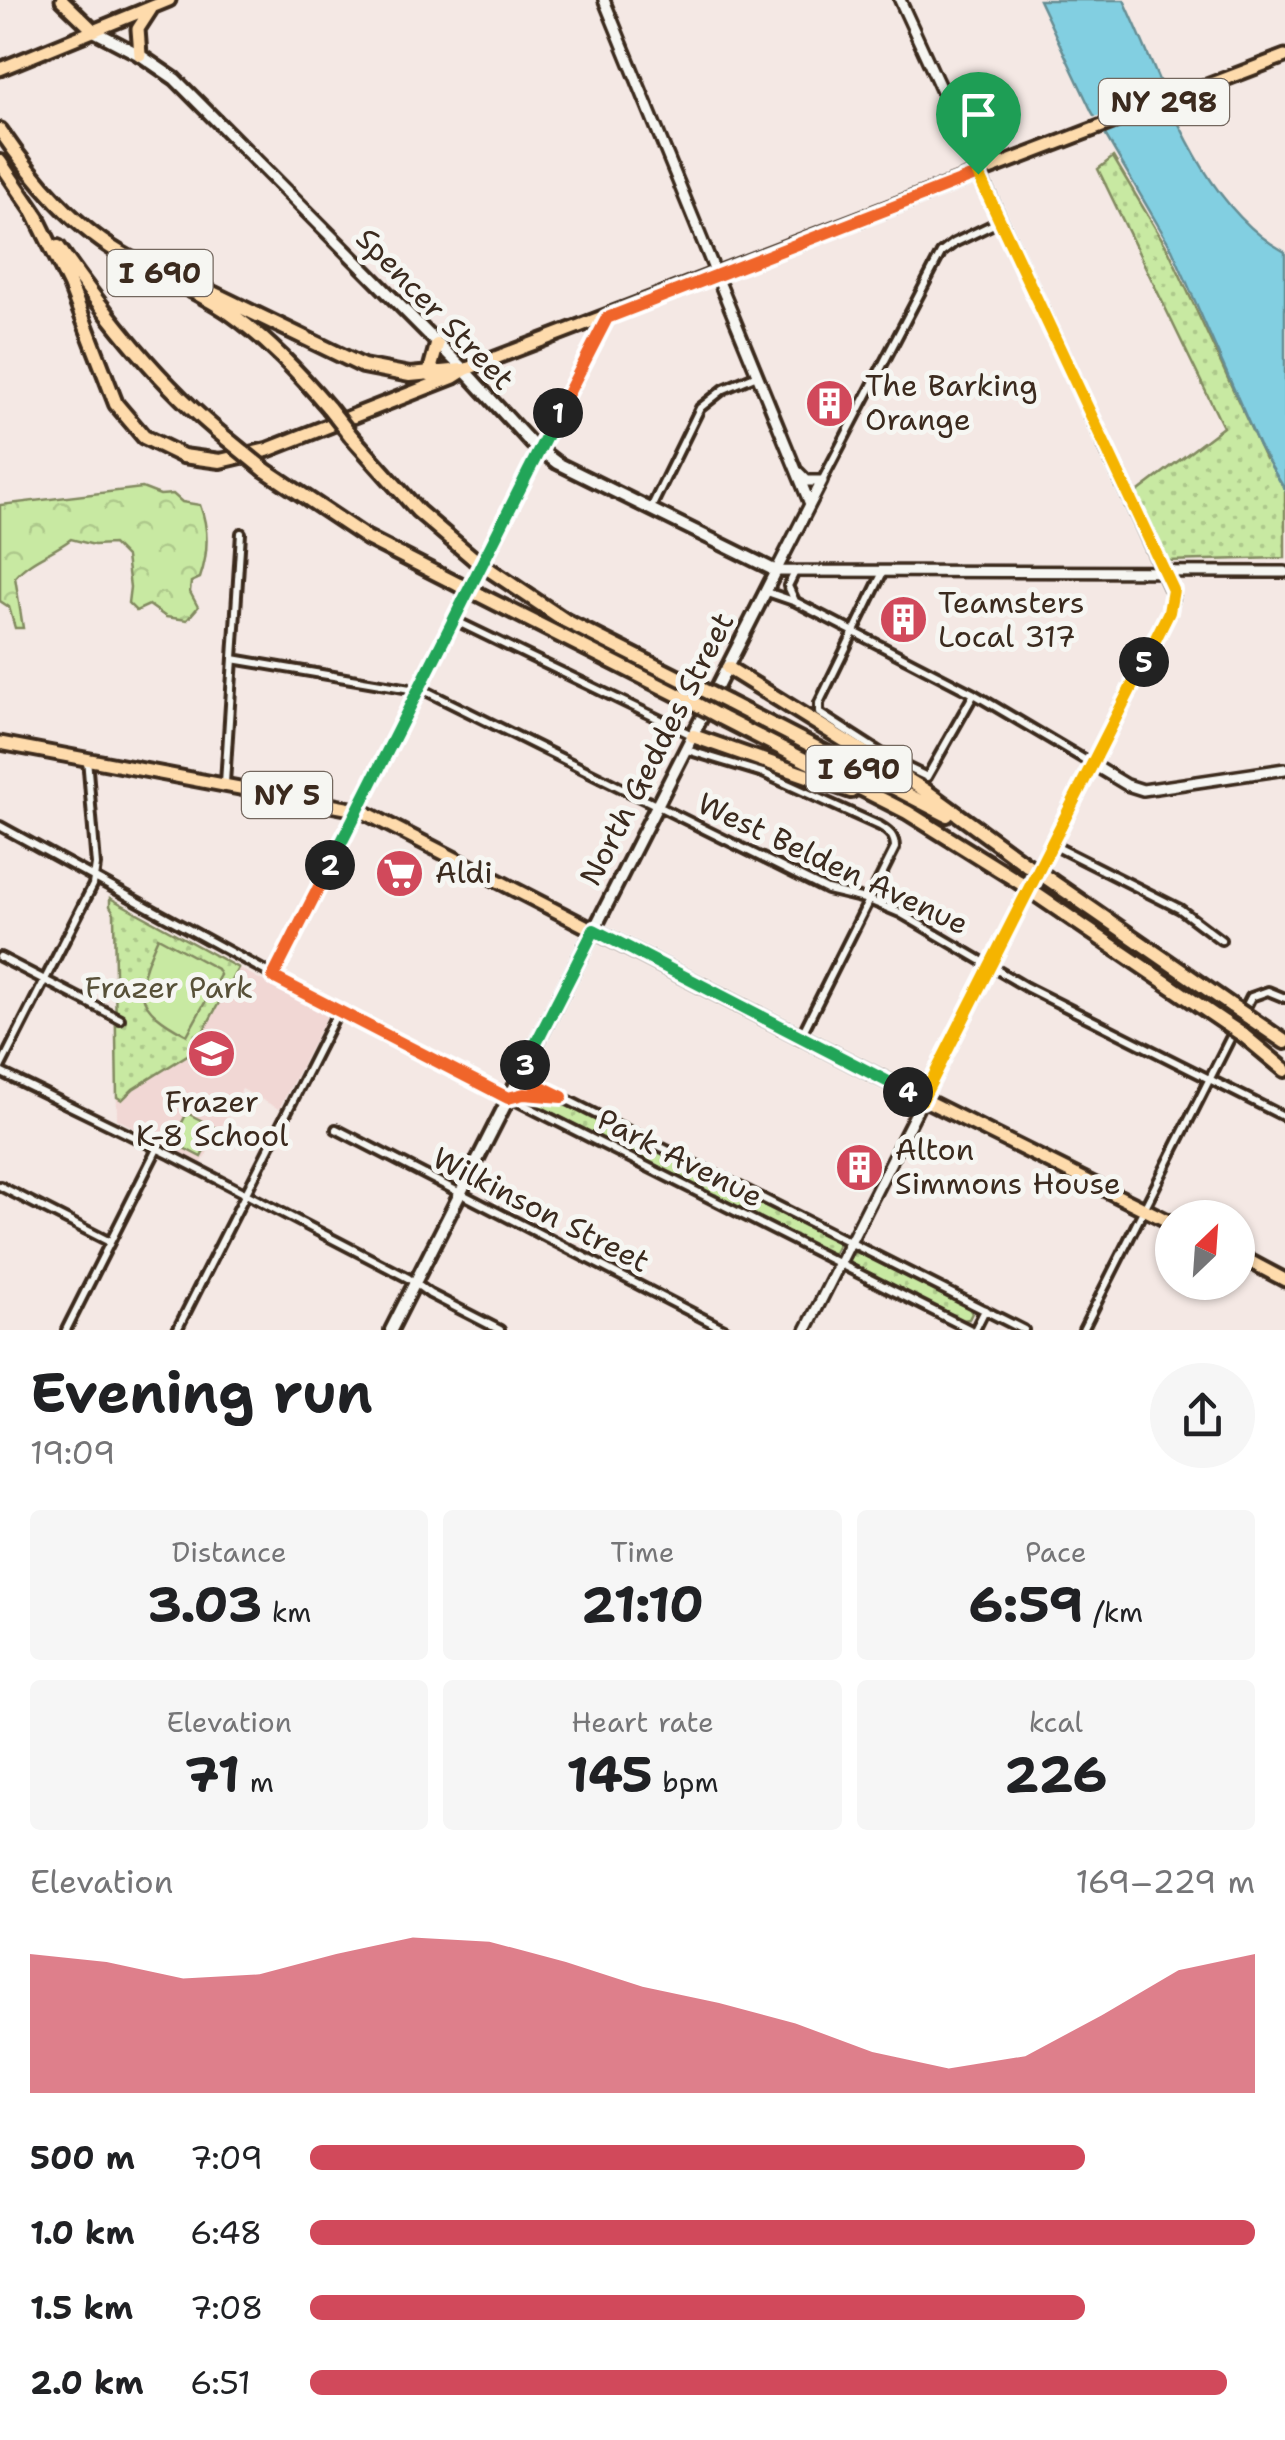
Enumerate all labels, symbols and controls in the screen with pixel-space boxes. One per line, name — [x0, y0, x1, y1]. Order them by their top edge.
pin — [936, 72, 1021, 175]
road number: NY 298 — [1099, 79, 1229, 125]
icon: arrive — [951, 87, 1006, 142]
street label: Spencer Street — [347, 218, 524, 399]
road number: I 690 — [108, 250, 212, 296]
place label: The Barking Orange — [865, 365, 1038, 440]
building icon: The Barking Orange — [804, 377, 856, 429]
pin: 1 — [533, 388, 583, 438]
text: 1 — [552, 394, 564, 432]
place label: Teamsters Local 317 — [938, 582, 1085, 657]
building icon: Teamsters Local 317 — [877, 594, 929, 646]
street label: North Geddes Street — [570, 605, 743, 893]
pin: 5 — [1119, 637, 1169, 687]
text: 5 — [1135, 643, 1153, 681]
road number: I 690 — [806, 746, 912, 792]
road number: NY 5 — [242, 772, 332, 818]
street label: West Belden Avenue — [691, 783, 975, 944]
pin: 2 — [305, 840, 355, 890]
text: 2 — [320, 846, 340, 884]
supermarket icon: Aldi — [374, 847, 426, 899]
place label: Aldi — [435, 852, 493, 893]
park label: Frazer Park — [85, 967, 253, 1008]
school or university icon: Frazer K-8 School — [186, 1027, 238, 1079]
pin: 3 — [500, 1040, 550, 1090]
text: 3 — [515, 1046, 535, 1084]
pin: 4 — [883, 1067, 933, 1117]
text: 4 — [898, 1073, 918, 1111]
place label: Frazer K-8 School — [136, 1081, 288, 1156]
street label: Park Avenue — [591, 1098, 770, 1217]
place label: Alton Simmons House — [895, 1129, 1121, 1204]
street label: Wilkinson Street — [426, 1137, 657, 1282]
building icon: Alton Simmons House — [834, 1141, 886, 1193]
north arrow — [1155, 1200, 1255, 1300]
map controls — [1155, 1200, 1255, 1300]
text: Evening run — [30, 1356, 373, 1430]
button: share — [1150, 1363, 1255, 1468]
text: 19:09 — [30, 1431, 115, 1474]
text: Distance — [172, 1533, 287, 1571]
text: Time — [610, 1533, 675, 1571]
text: Pace — [1025, 1533, 1087, 1571]
text: 3.03 — [147, 1571, 262, 1638]
text: 21:10 — [581, 1571, 704, 1638]
text: 6:59 — [969, 1571, 1084, 1638]
text: km — [262, 1593, 311, 1631]
text: /km — [1084, 1593, 1143, 1631]
text: Elevation — [167, 1703, 292, 1741]
text: Heart rate — [571, 1703, 714, 1741]
text: kcal — [1029, 1703, 1083, 1741]
text: 71 — [184, 1741, 240, 1808]
text: 145 — [566, 1741, 653, 1808]
text: 226 — [1004, 1741, 1108, 1808]
text: m — [240, 1763, 274, 1801]
text: bpm — [653, 1763, 719, 1801]
text: Elevation — [30, 1860, 173, 1903]
text: 169–229 m — [1076, 1860, 1255, 1903]
text: 500 m — [30, 2136, 135, 2179]
text: 7:09 — [190, 2136, 263, 2179]
text: 1.0 km — [30, 2211, 135, 2254]
text: 6:48 — [190, 2211, 262, 2254]
text: 1.5 km — [30, 2286, 133, 2329]
text: 7:08 — [190, 2286, 263, 2329]
text: 2.0 km — [30, 2361, 144, 2404]
text: 6:51 — [190, 2361, 251, 2404]

